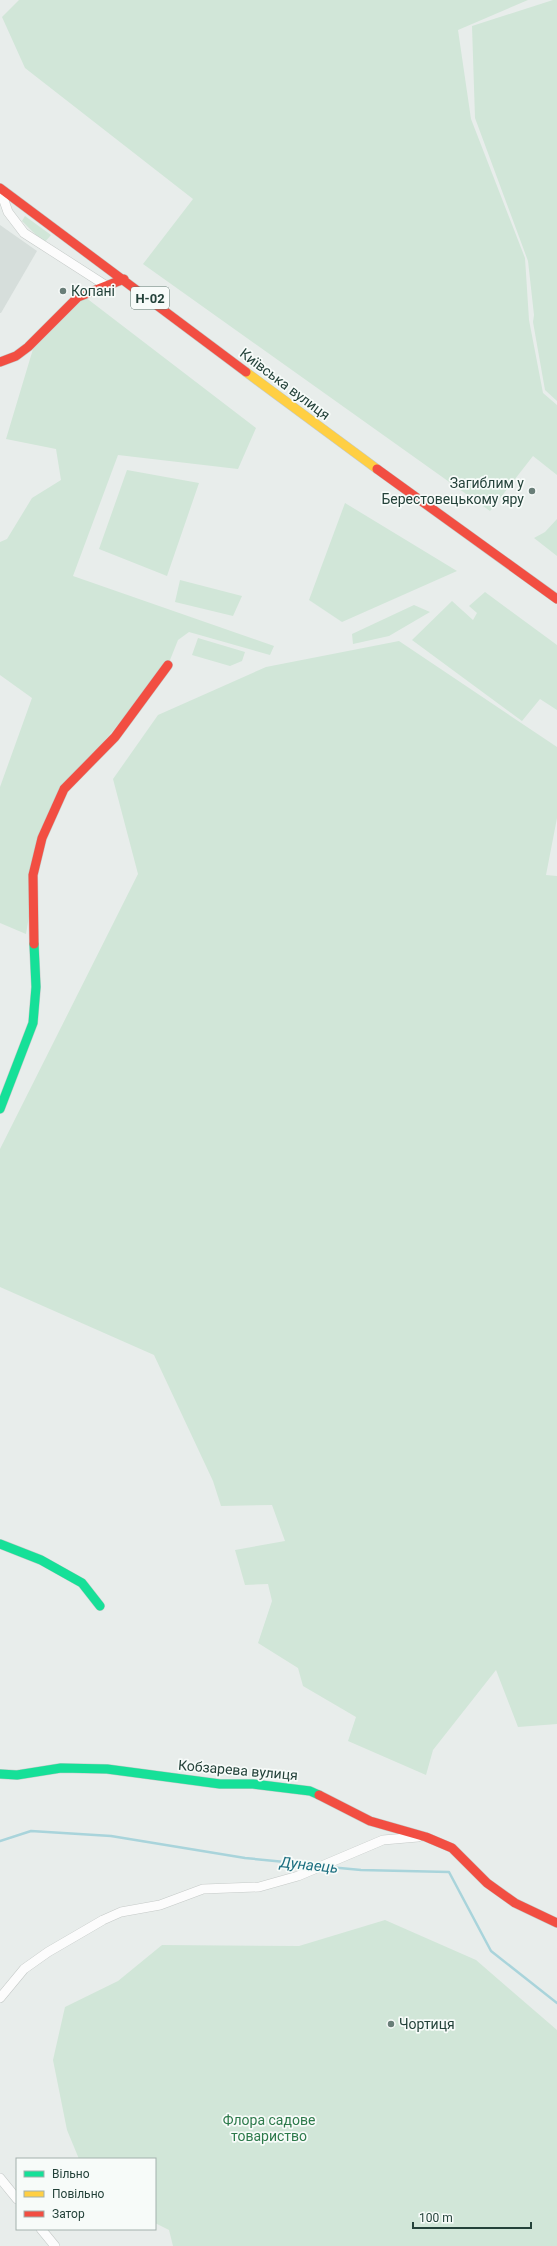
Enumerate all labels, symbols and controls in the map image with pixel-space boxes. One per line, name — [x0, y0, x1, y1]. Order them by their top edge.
place label: Копані — [71, 283, 115, 299]
marker: Копані — [58, 286, 68, 296]
road number: Н-02 — [131, 287, 169, 309]
street label: Київська вулиця — [237, 345, 333, 423]
place label: Загиблим у Берестовецькому яру — [381, 475, 524, 507]
marker: Загиблим у Берестовецькому яру — [527, 486, 537, 496]
street label: Кобзарева вулиця — [177, 1757, 299, 1783]
water label: Дунаець — [278, 1853, 339, 1877]
place label: Чортиця — [399, 2016, 455, 2032]
marker: Чортиця — [386, 2019, 396, 2029]
park label: Флора садове товариство — [223, 2112, 315, 2144]
legend — [16, 2158, 156, 2230]
text: Вільно — [52, 2167, 90, 2181]
text: Повільно — [52, 2187, 105, 2201]
scale bar — [413, 2204, 531, 2230]
text: Затор — [52, 2207, 85, 2221]
text: 100 m — [419, 2211, 453, 2225]

